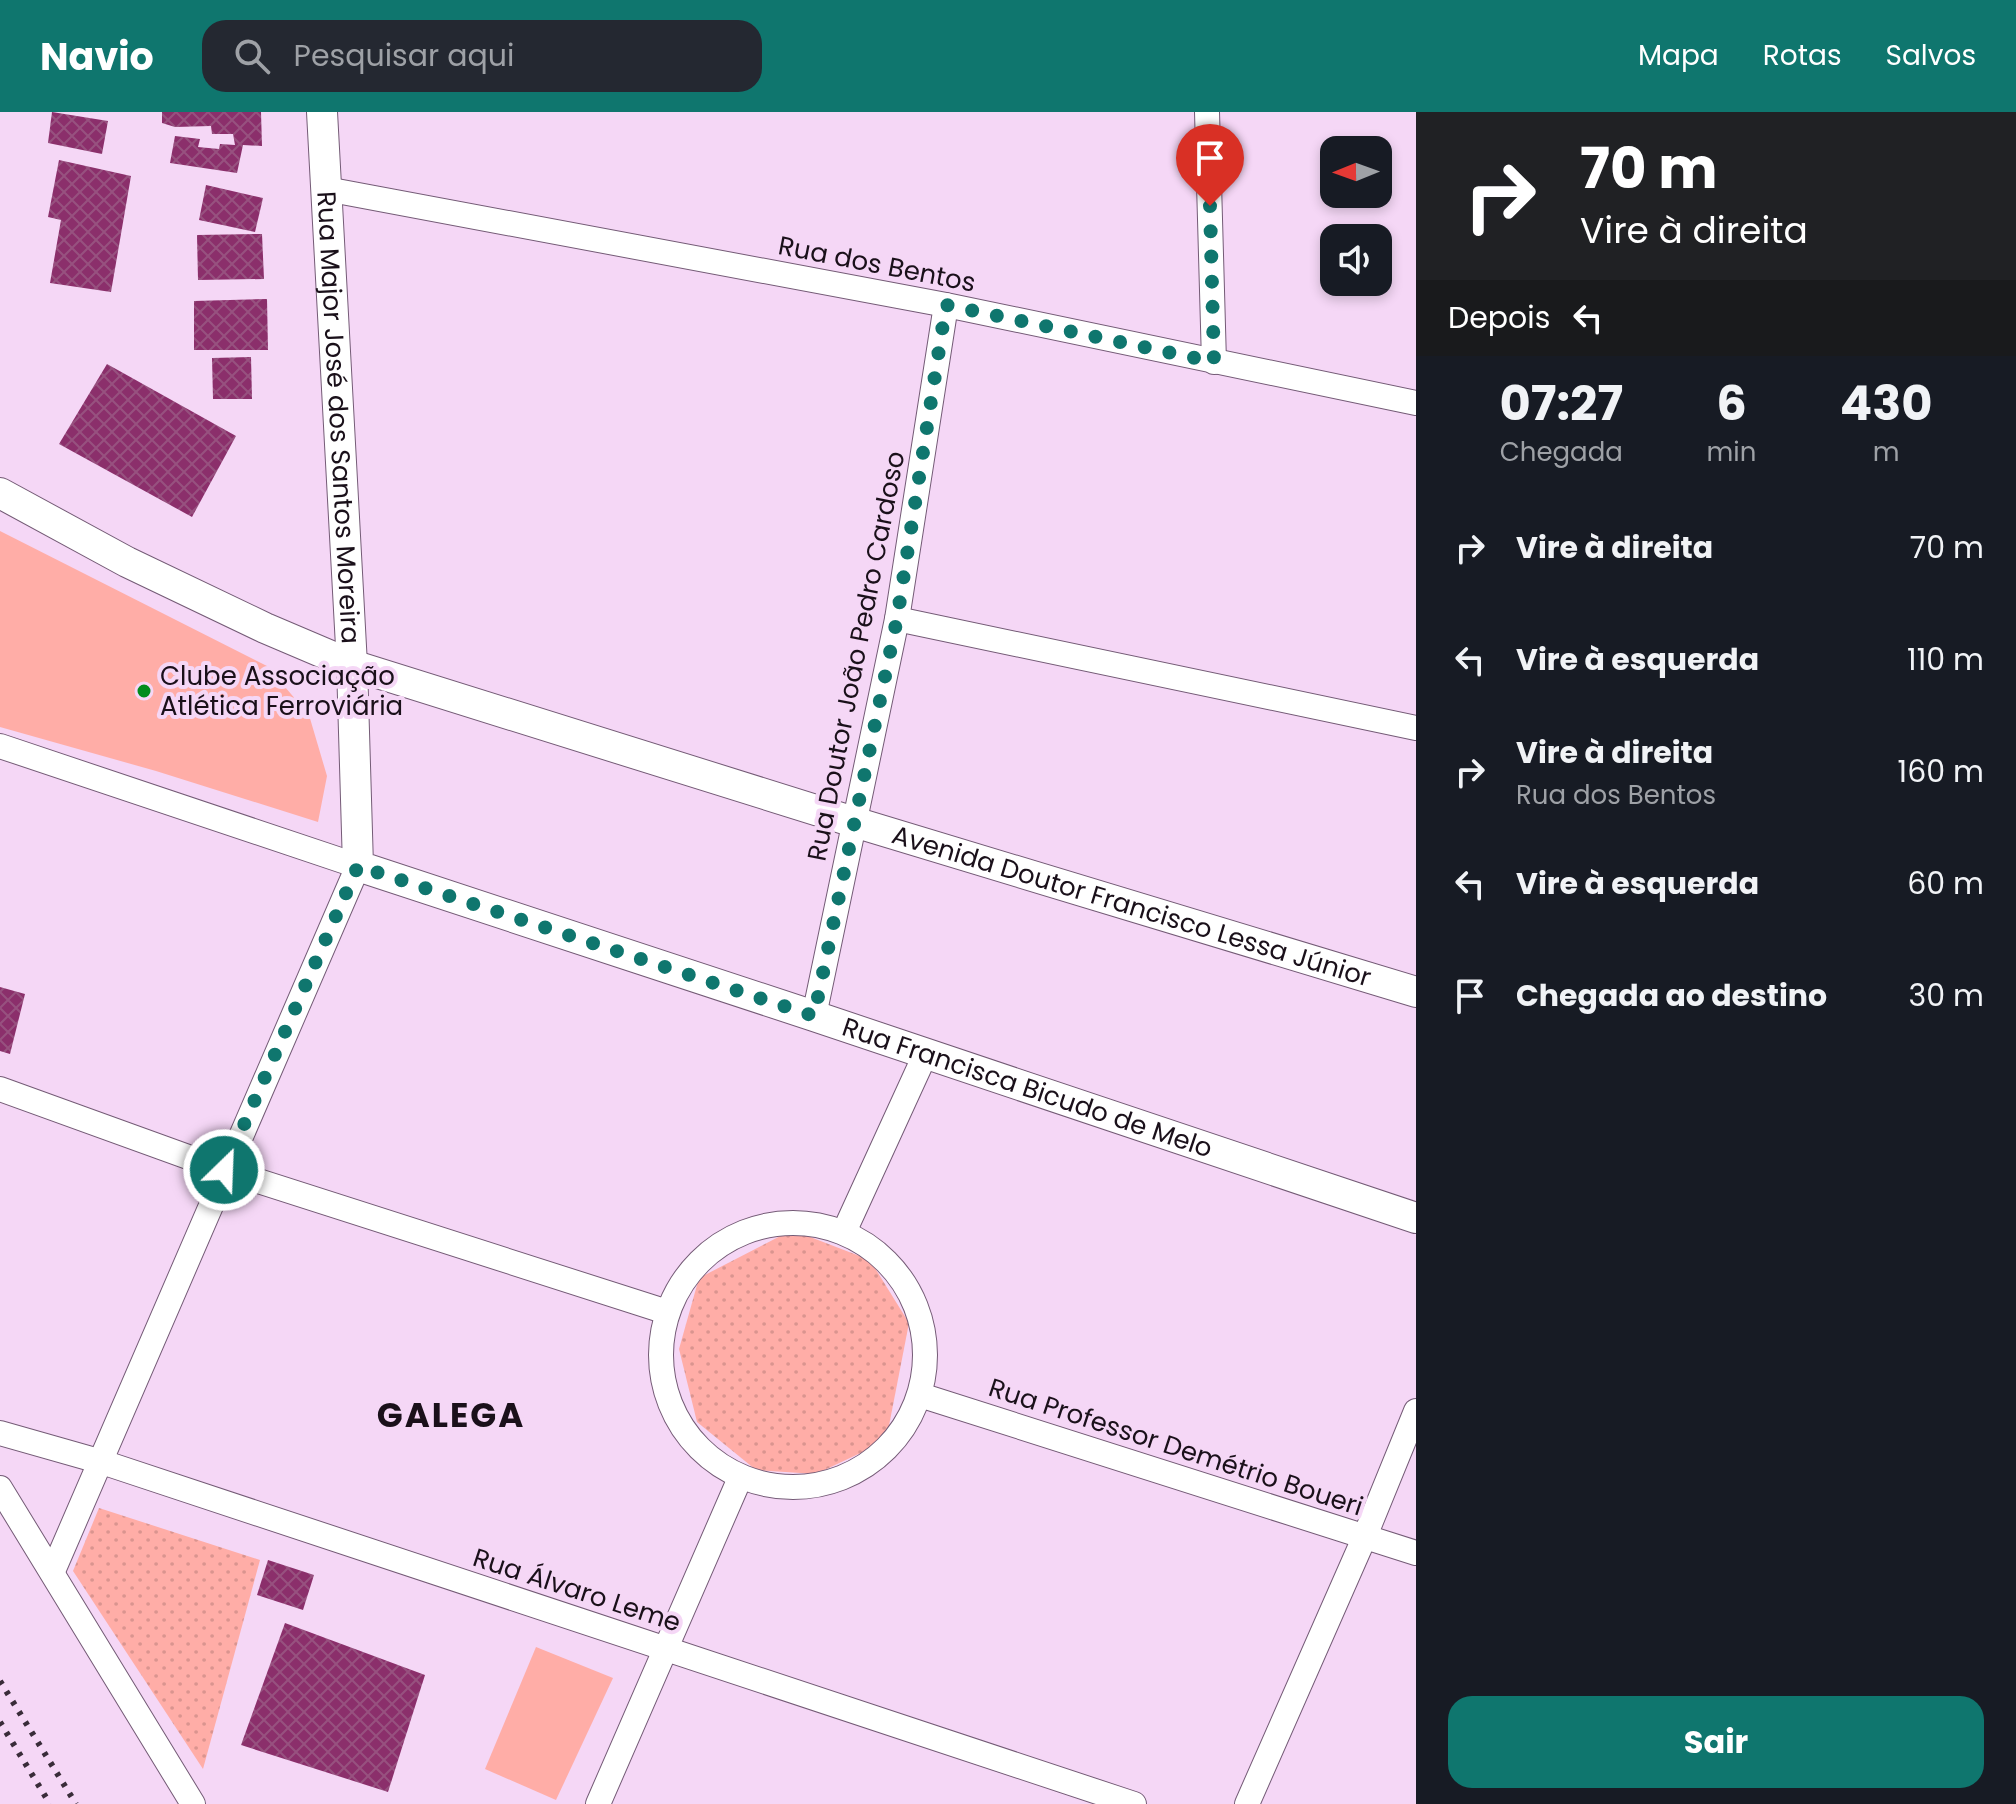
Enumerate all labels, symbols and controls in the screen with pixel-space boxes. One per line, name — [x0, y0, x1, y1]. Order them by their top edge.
search box — [202, 20, 762, 92]
text: Navio — [40, 30, 154, 83]
icon: search — [230, 34, 274, 78]
text: Pesquisar aqui — [294, 34, 514, 77]
text: Mapa — [1638, 36, 1719, 75]
text: Rotas — [1763, 36, 1842, 75]
text: Salvos — [1886, 36, 1976, 75]
pin — [1176, 124, 1244, 206]
text: 70 m — [1580, 129, 1718, 208]
icon: arrive — [1188, 136, 1232, 180]
north arrow — [1320, 136, 1392, 208]
map controls — [1320, 136, 1392, 296]
icon: right — [1448, 144, 1552, 248]
street label: Rua Major José dos Santos Moreira — [308, 190, 369, 645]
text: Vire à direita — [1580, 205, 1808, 256]
button: sound — [1320, 224, 1392, 296]
street label: Rua dos Bentos — [775, 227, 979, 301]
text: Depois — [1448, 296, 1550, 339]
icon: left — [1566, 296, 1610, 340]
text: 07:27 — [1499, 370, 1623, 437]
text: 6 — [1716, 370, 1747, 437]
text: 430 — [1840, 370, 1933, 437]
text: Chegada — [1500, 434, 1623, 470]
text: min — [1707, 434, 1756, 470]
text: m — [1873, 434, 1900, 470]
street label: Rua Doutor João Pedro Cardoso — [799, 448, 913, 864]
icon: right — [1448, 526, 1492, 570]
text: Vire à direita — [1516, 526, 1713, 569]
text: 70 m — [1910, 526, 1984, 569]
icon: left — [1448, 638, 1492, 682]
text: Vire à esquerda — [1516, 638, 1759, 681]
text: 110 m — [1907, 638, 1984, 681]
place label: Clube Associação Atlética Ferroviária — [160, 658, 403, 724]
marker: Clube Associação Atlética Ferroviária — [135, 682, 153, 700]
text: Vire à direita — [1516, 731, 1713, 774]
icon: right — [1448, 750, 1492, 794]
text: 160 m — [1898, 750, 1984, 793]
text: Rua dos Bentos — [1516, 777, 1716, 813]
street label: Avenida Doutor Francisco Lessa Júnior — [888, 817, 1376, 995]
icon: left — [1448, 862, 1492, 906]
text: Vire à esquerda — [1516, 862, 1759, 905]
text: 60 m — [1907, 862, 1984, 905]
icon: arrive — [1448, 974, 1492, 1018]
text: Chegada ao destino — [1516, 974, 1827, 1017]
text: 30 m — [1909, 974, 1984, 1017]
street label: Rua Francisca Bicudo de Melo — [838, 1009, 1217, 1166]
position arrow — [182, 1128, 266, 1212]
street label: Rua Professor Demétrio Boueri — [984, 1369, 1368, 1525]
district label: GALEGA — [377, 1391, 525, 1439]
street label: Rua Álvaro Leme — [468, 1539, 686, 1641]
button: Sair — [1448, 1696, 1984, 1788]

